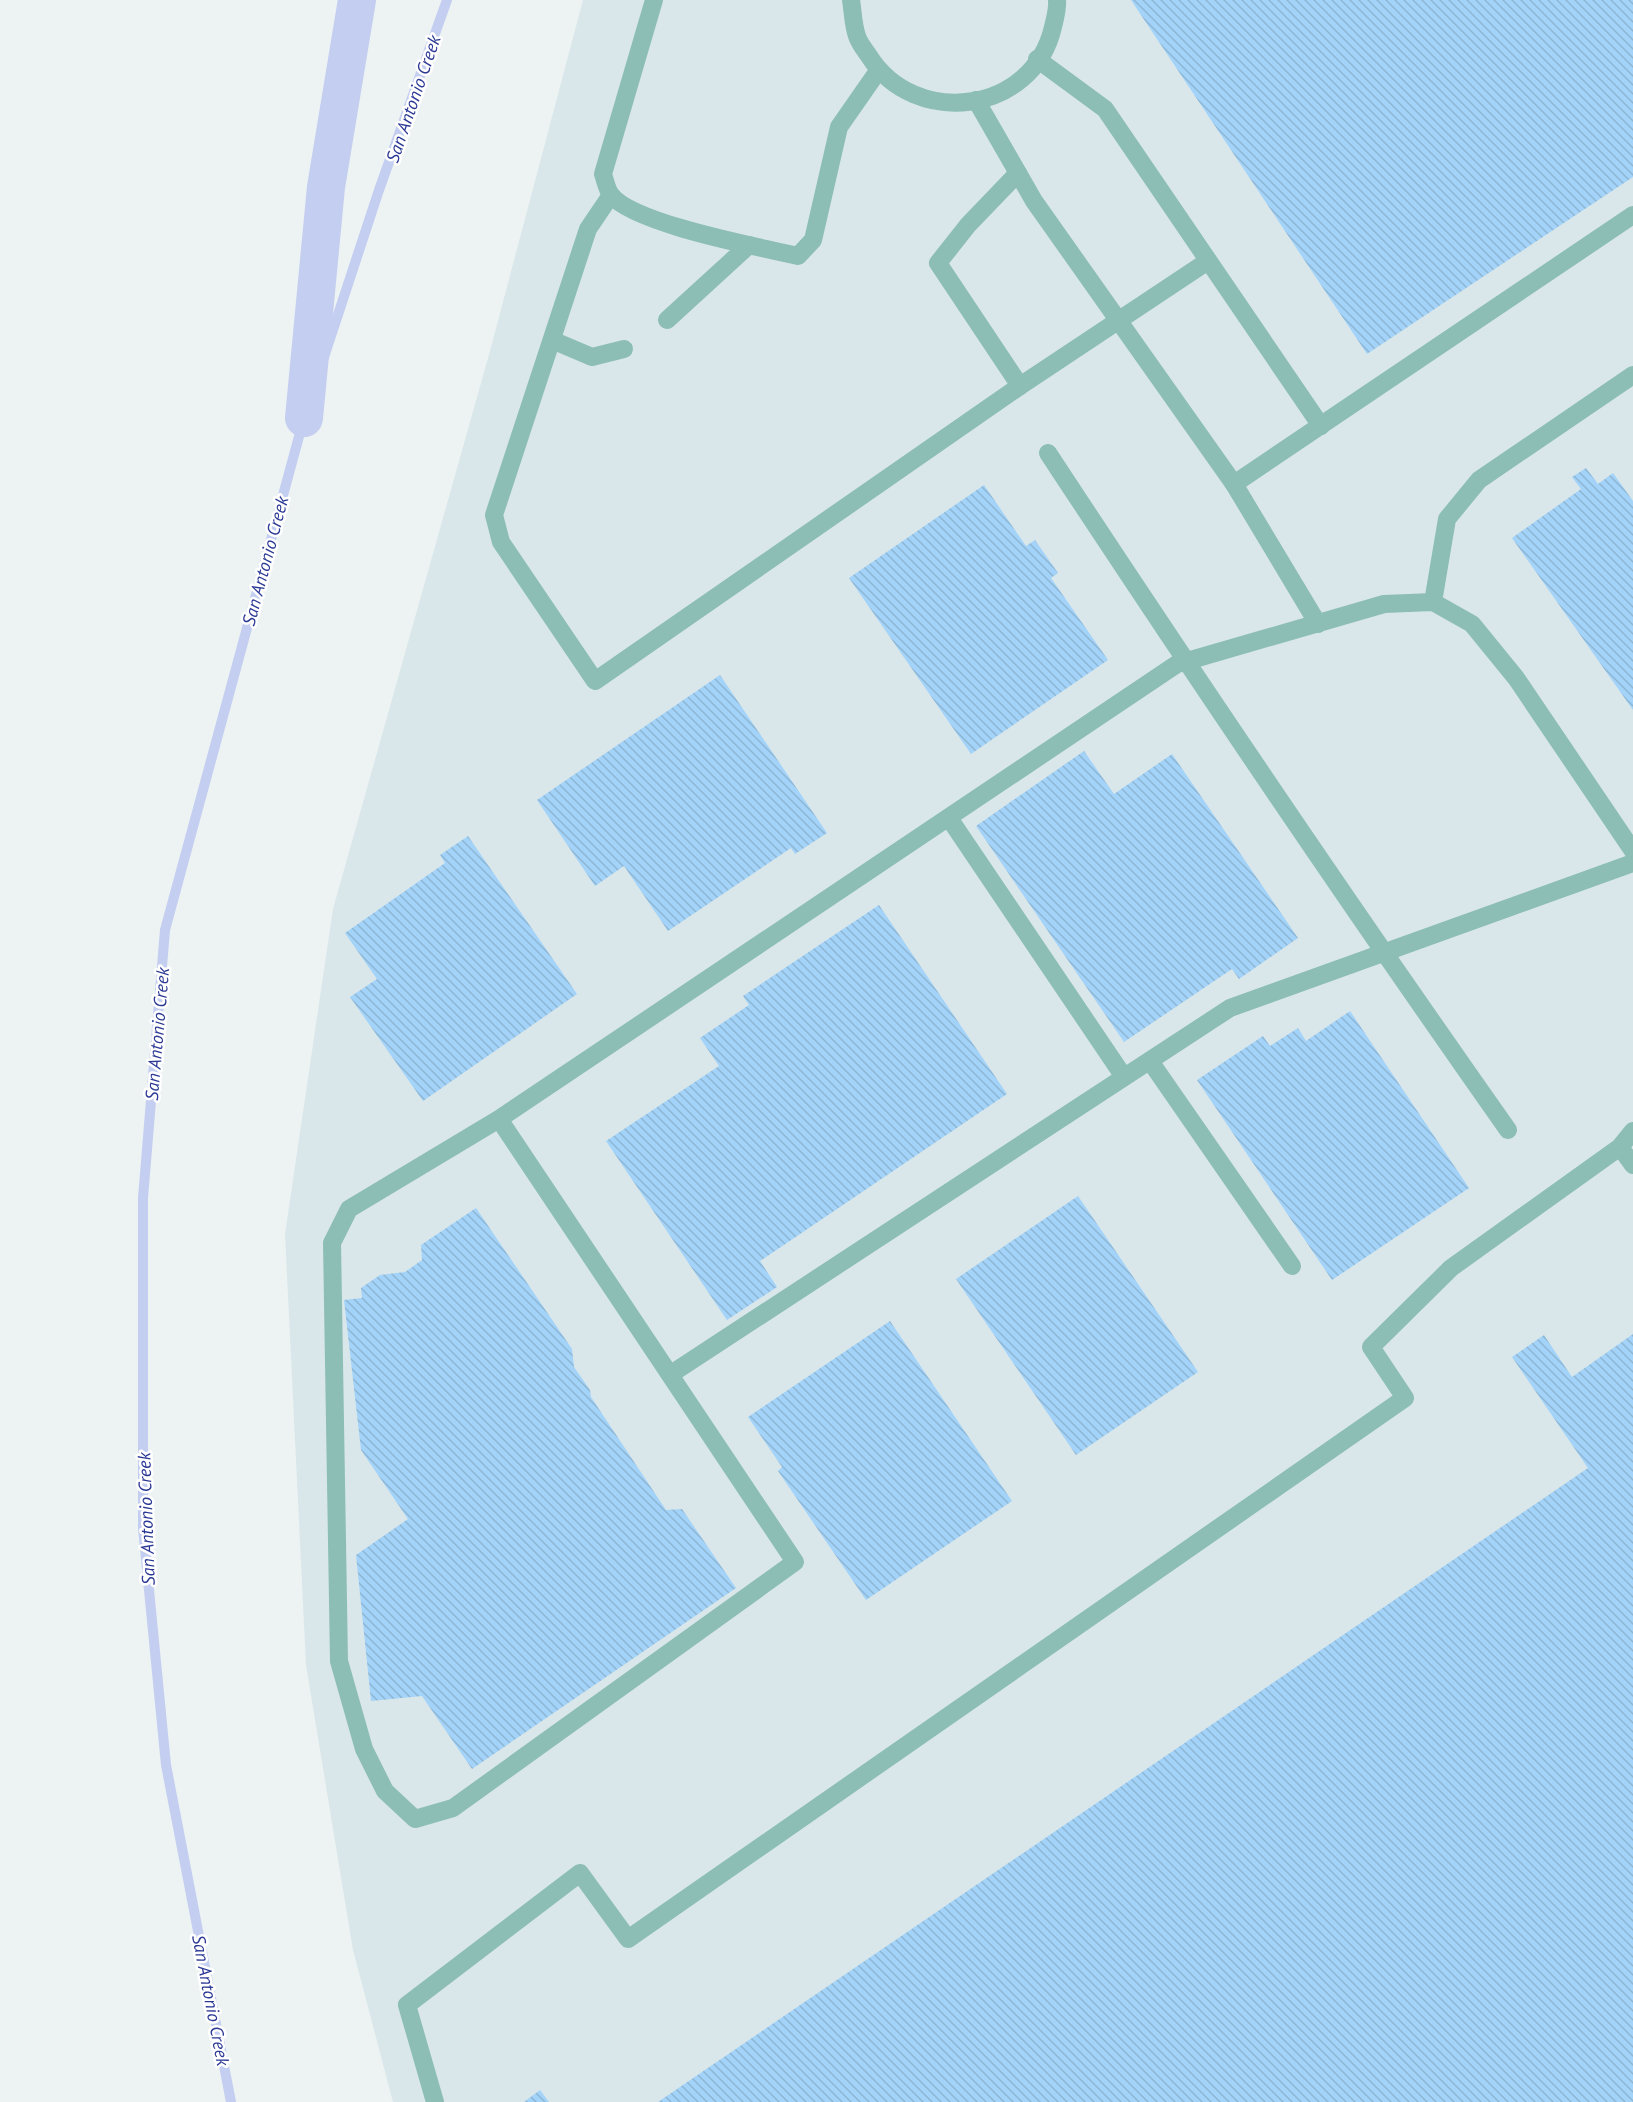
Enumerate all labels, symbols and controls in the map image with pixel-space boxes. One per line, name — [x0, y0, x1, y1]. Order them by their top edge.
water label: San Antonio Creek — [380, 31, 446, 166]
water label: San Antonio Creek — [237, 493, 294, 628]
water label: San Antonio Creek — [140, 966, 174, 1101]
water label: San Antonio Creek — [132, 1451, 160, 1586]
water label: San Antonio Creek — [187, 1932, 235, 2068]

